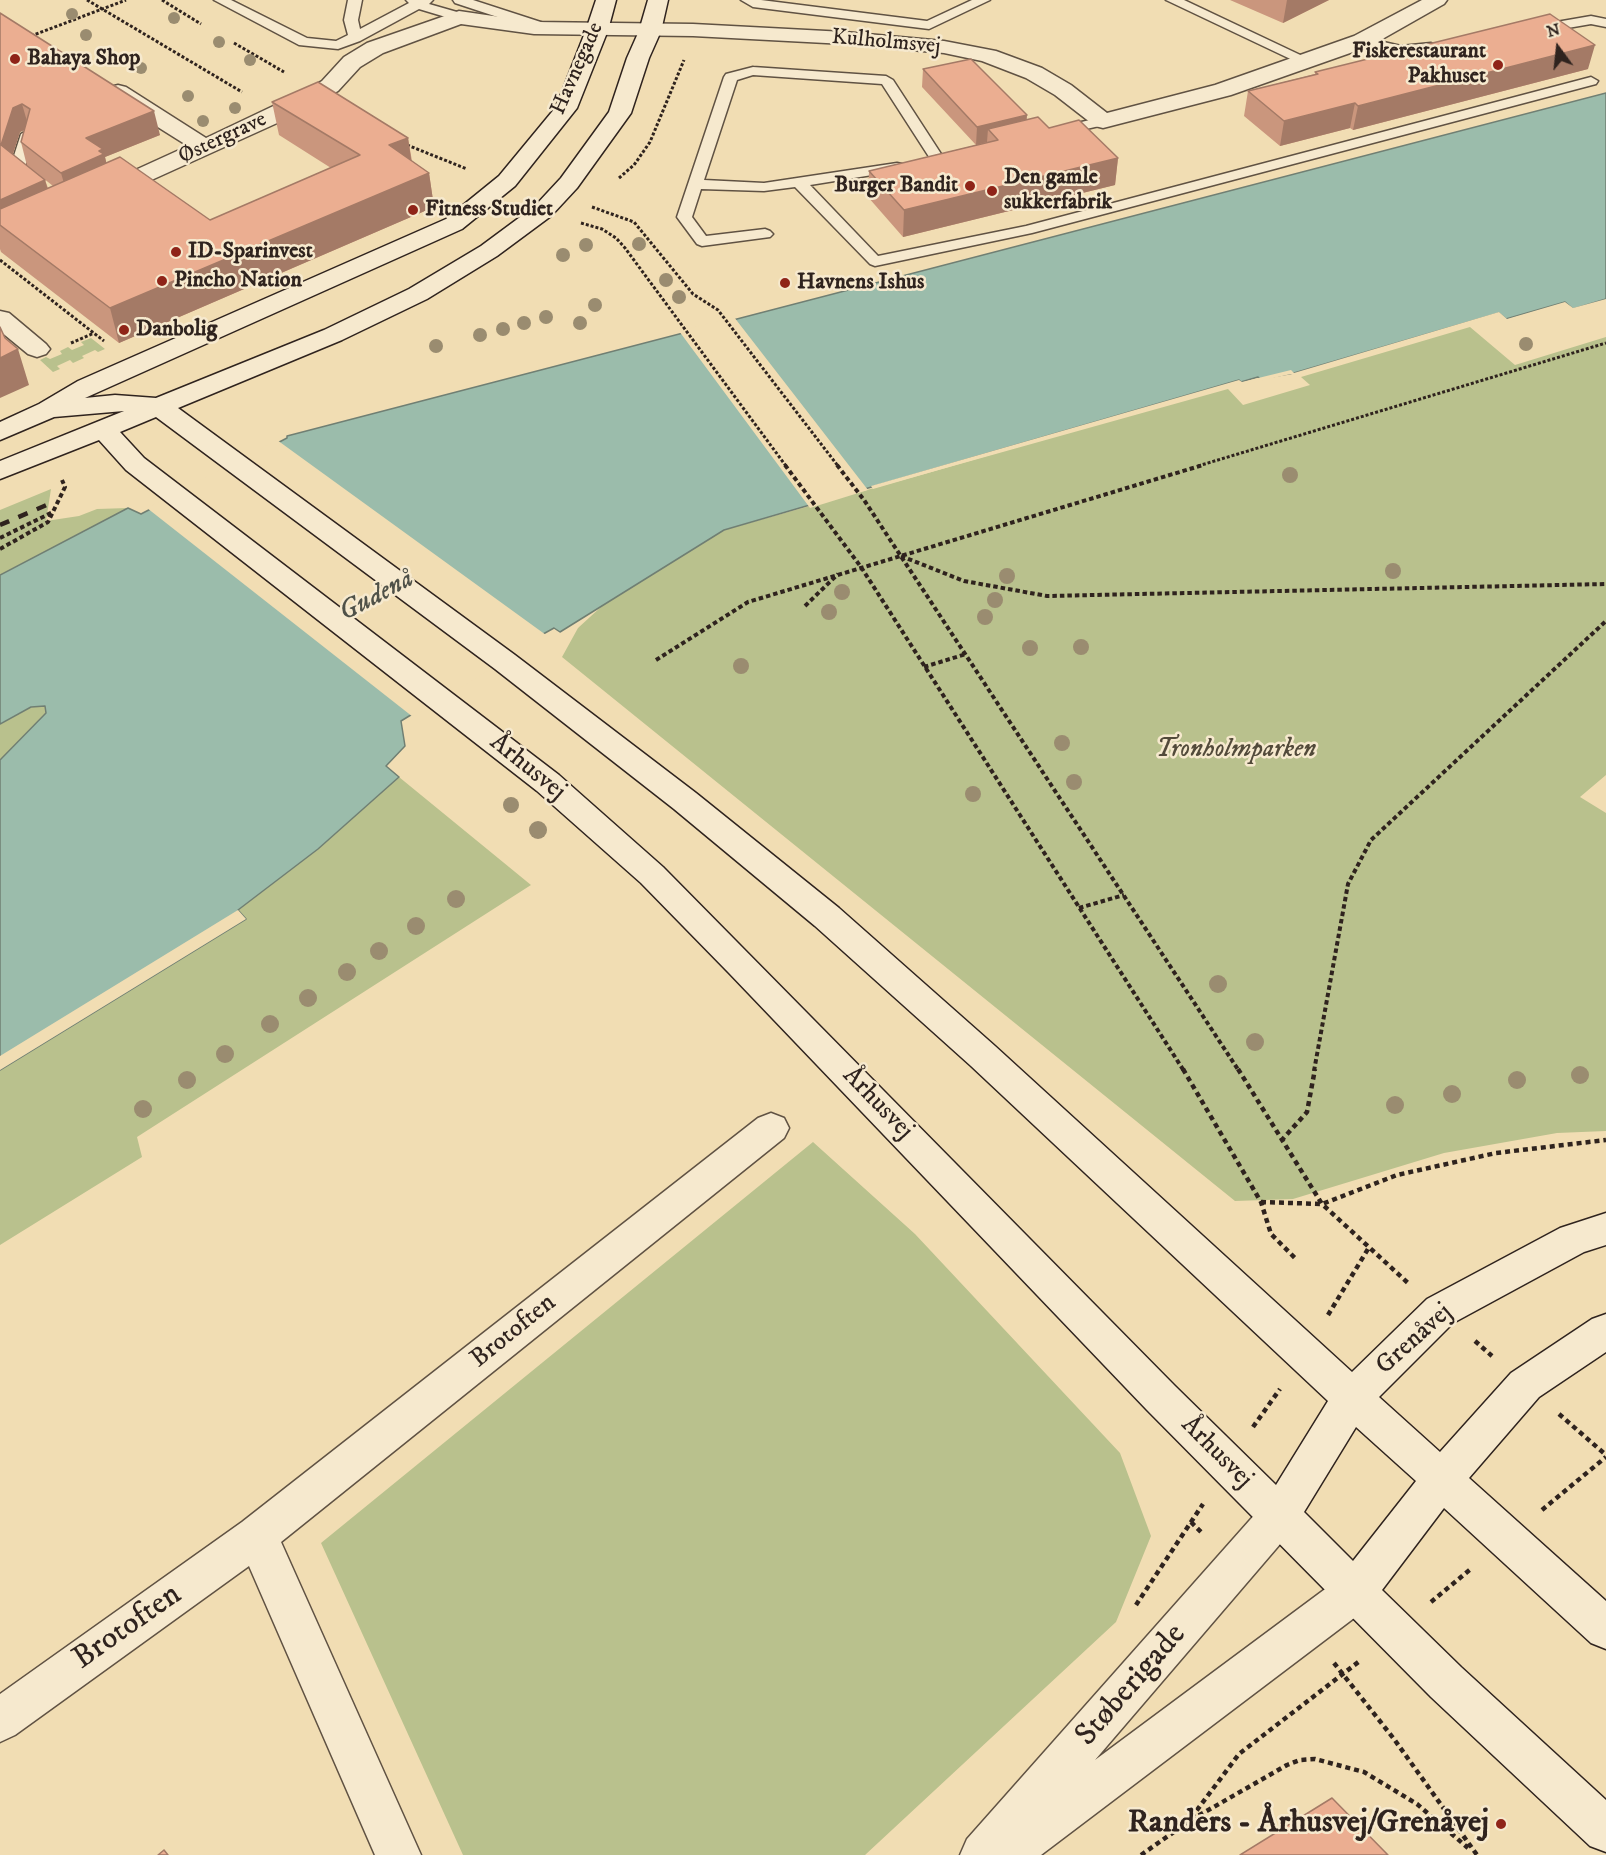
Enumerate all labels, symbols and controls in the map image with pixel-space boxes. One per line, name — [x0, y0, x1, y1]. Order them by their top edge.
north arrow — [1528, 18, 1588, 78]
street label: Havnegade — [546, 19, 610, 119]
text: N — [1544, 19, 1562, 42]
street label: Kulholmsvej — [831, 25, 941, 61]
place label: Fiskerestaurant Pakhuset — [1352, 39, 1486, 90]
place label: Bahaya Shop — [27, 46, 140, 72]
marker: Bahaya Shop — [8, 52, 22, 66]
marker: Fiskerestaurant Pakhuset — [1491, 58, 1505, 72]
street label: Østergrave — [175, 107, 271, 171]
place label: Den gamle sukkerfabrik — [1004, 165, 1112, 216]
place label: Burger Bandit — [834, 173, 958, 199]
marker: Burger Bandit — [963, 179, 977, 193]
marker: Den gamle sukkerfabrik — [985, 184, 999, 198]
place label: Fitness Studiet — [425, 197, 553, 223]
marker: Fitness Studiet — [406, 203, 420, 217]
place label: ID-Sparinvest — [188, 239, 313, 265]
marker: ID-Sparinvest — [169, 245, 183, 259]
place label: Pincho Nation — [174, 268, 302, 294]
place label: Havnens Ishus — [797, 270, 924, 296]
marker: Pincho Nation — [155, 274, 169, 288]
marker: Havnens Ishus — [778, 276, 792, 290]
place label: Danbolig — [136, 317, 217, 343]
marker: Danbolig — [117, 323, 131, 337]
water label: Gudenå — [334, 564, 420, 630]
street label: Århusvej — [483, 728, 571, 808]
park label: Tronholmparken — [1156, 735, 1316, 767]
street label: Århusvej — [835, 1061, 919, 1147]
street label: Brotoften — [465, 1288, 563, 1376]
street label: Grenåvej — [1371, 1298, 1459, 1382]
street label: Århusvej — [1173, 1410, 1259, 1496]
street label: Brotoften — [66, 1577, 190, 1679]
street label: Støberigade — [1069, 1617, 1195, 1755]
place label: Randers - Århusvej/Grenåvej — [1128, 1805, 1489, 1843]
marker: Randers - Århusvej/Grenåvej — [1494, 1817, 1508, 1831]

